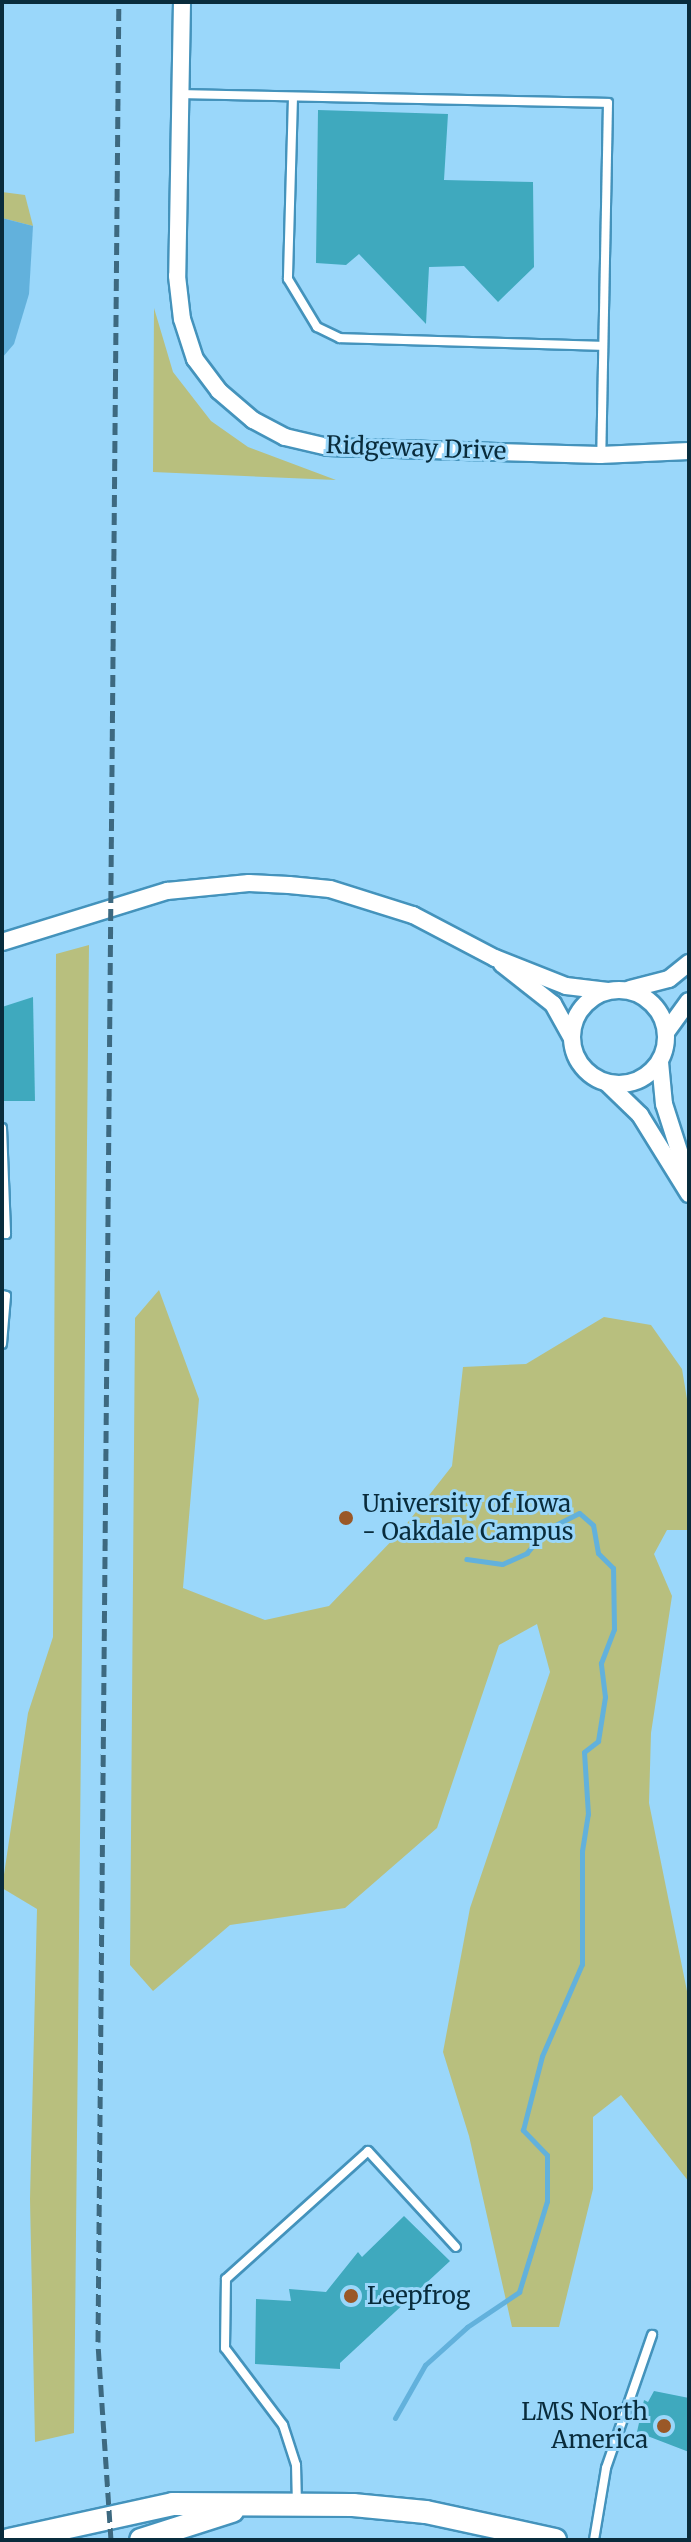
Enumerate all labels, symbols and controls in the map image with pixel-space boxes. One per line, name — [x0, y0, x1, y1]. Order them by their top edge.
street label: Ridgeway Drive — [325, 430, 507, 466]
place label: University of Iowa - Oakdale Campus — [362, 1490, 574, 1546]
marker: University of Iowa - Oakdale Campus — [337, 1509, 355, 1527]
place label: Leepfrog — [367, 2282, 470, 2310]
marker: Leepfrog — [342, 2287, 360, 2305]
place label: LMS North America — [521, 2398, 648, 2454]
marker: LMS North America — [655, 2417, 673, 2435]

